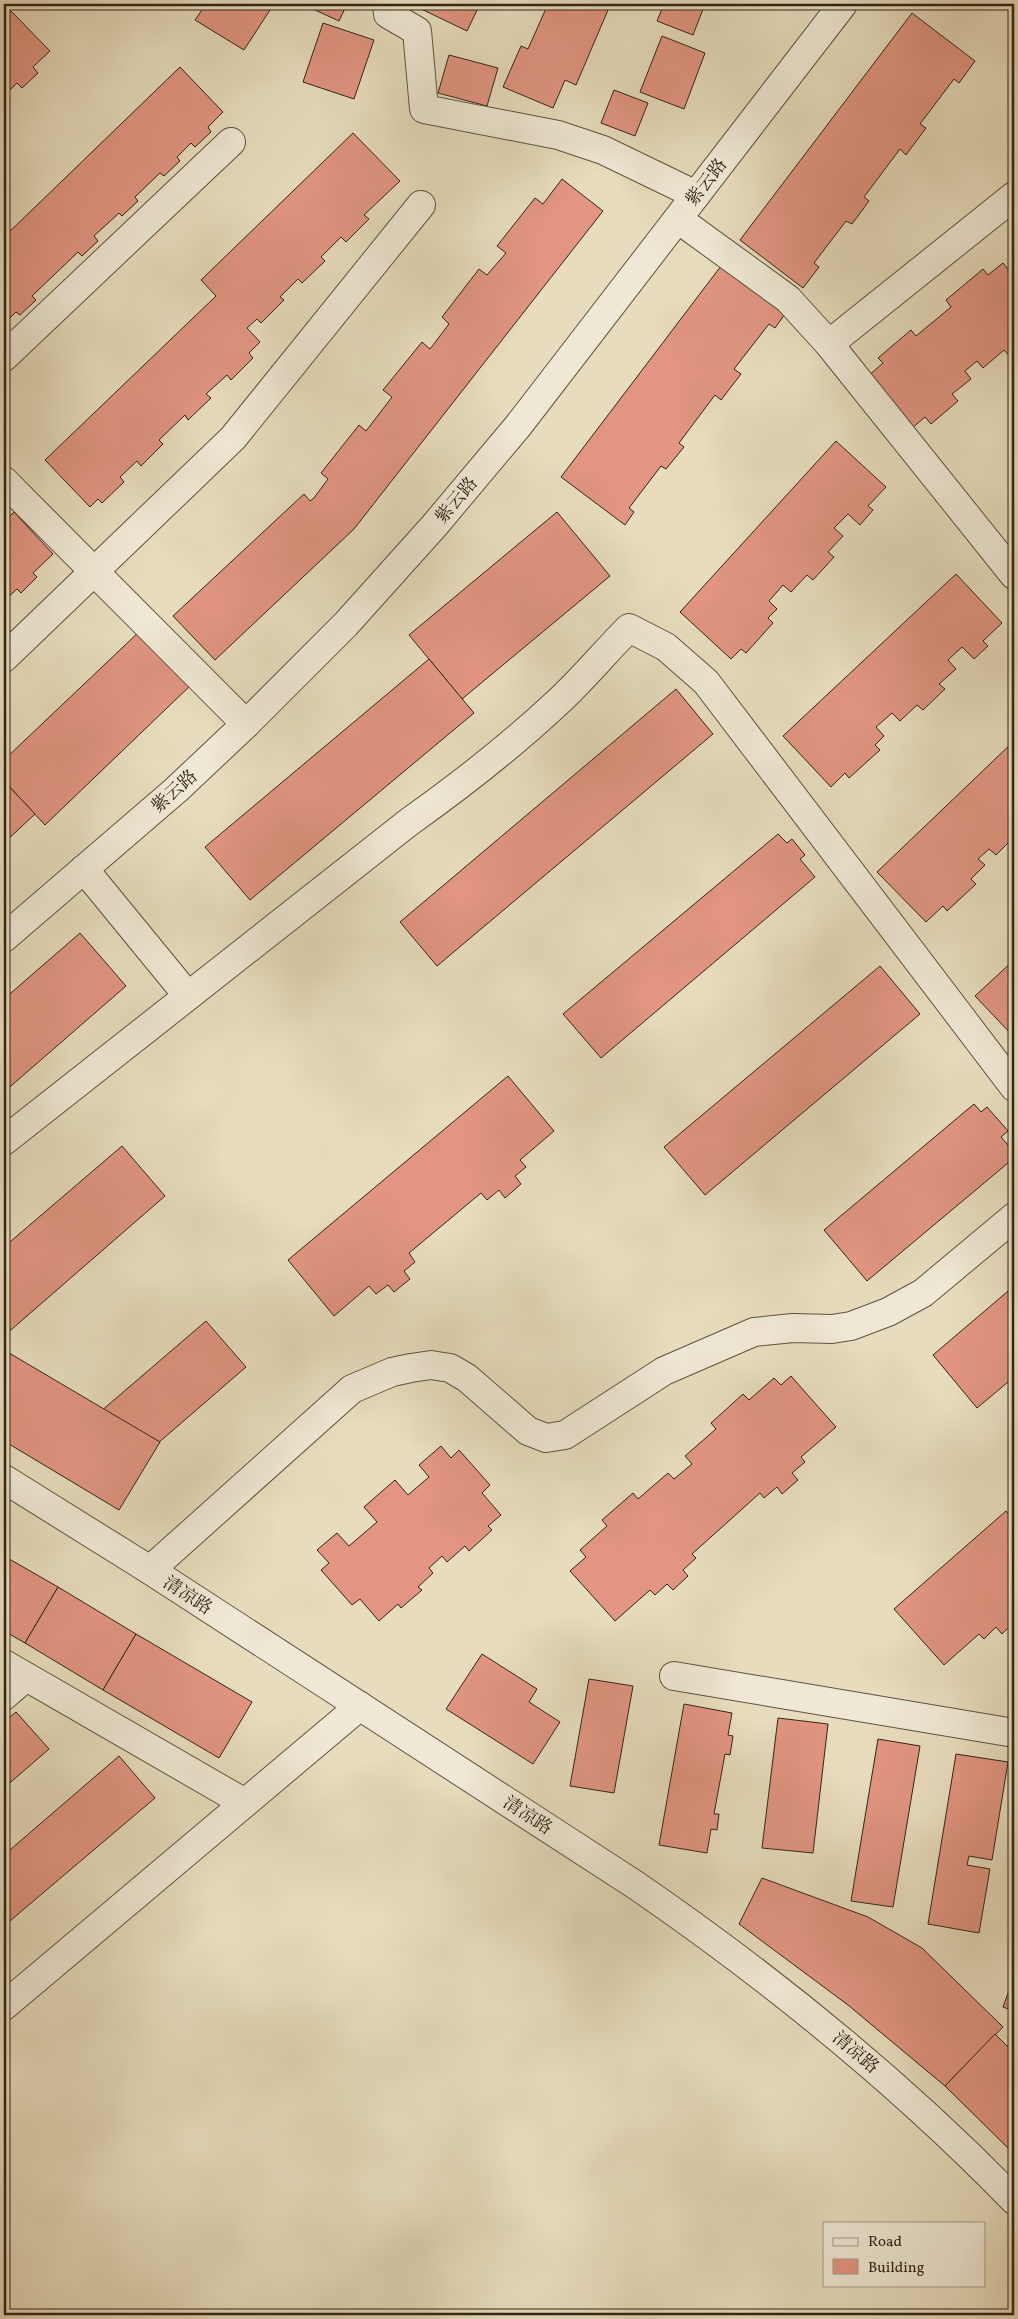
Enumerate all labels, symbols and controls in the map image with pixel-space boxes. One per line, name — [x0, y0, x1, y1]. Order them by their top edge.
street label: 紫云路 — [681, 154, 734, 212]
street label: 紫云路 — [430, 472, 484, 530]
street label: 紫云路 — [147, 765, 203, 819]
street label: 清凉路 — [158, 1571, 217, 1621]
street label: 清凉路 — [498, 1791, 557, 1841]
street label: 清凉路 — [826, 2026, 884, 2080]
legend — [823, 2222, 986, 2286]
text: Road — [868, 2232, 902, 2253]
text: Building — [868, 2258, 925, 2279]

